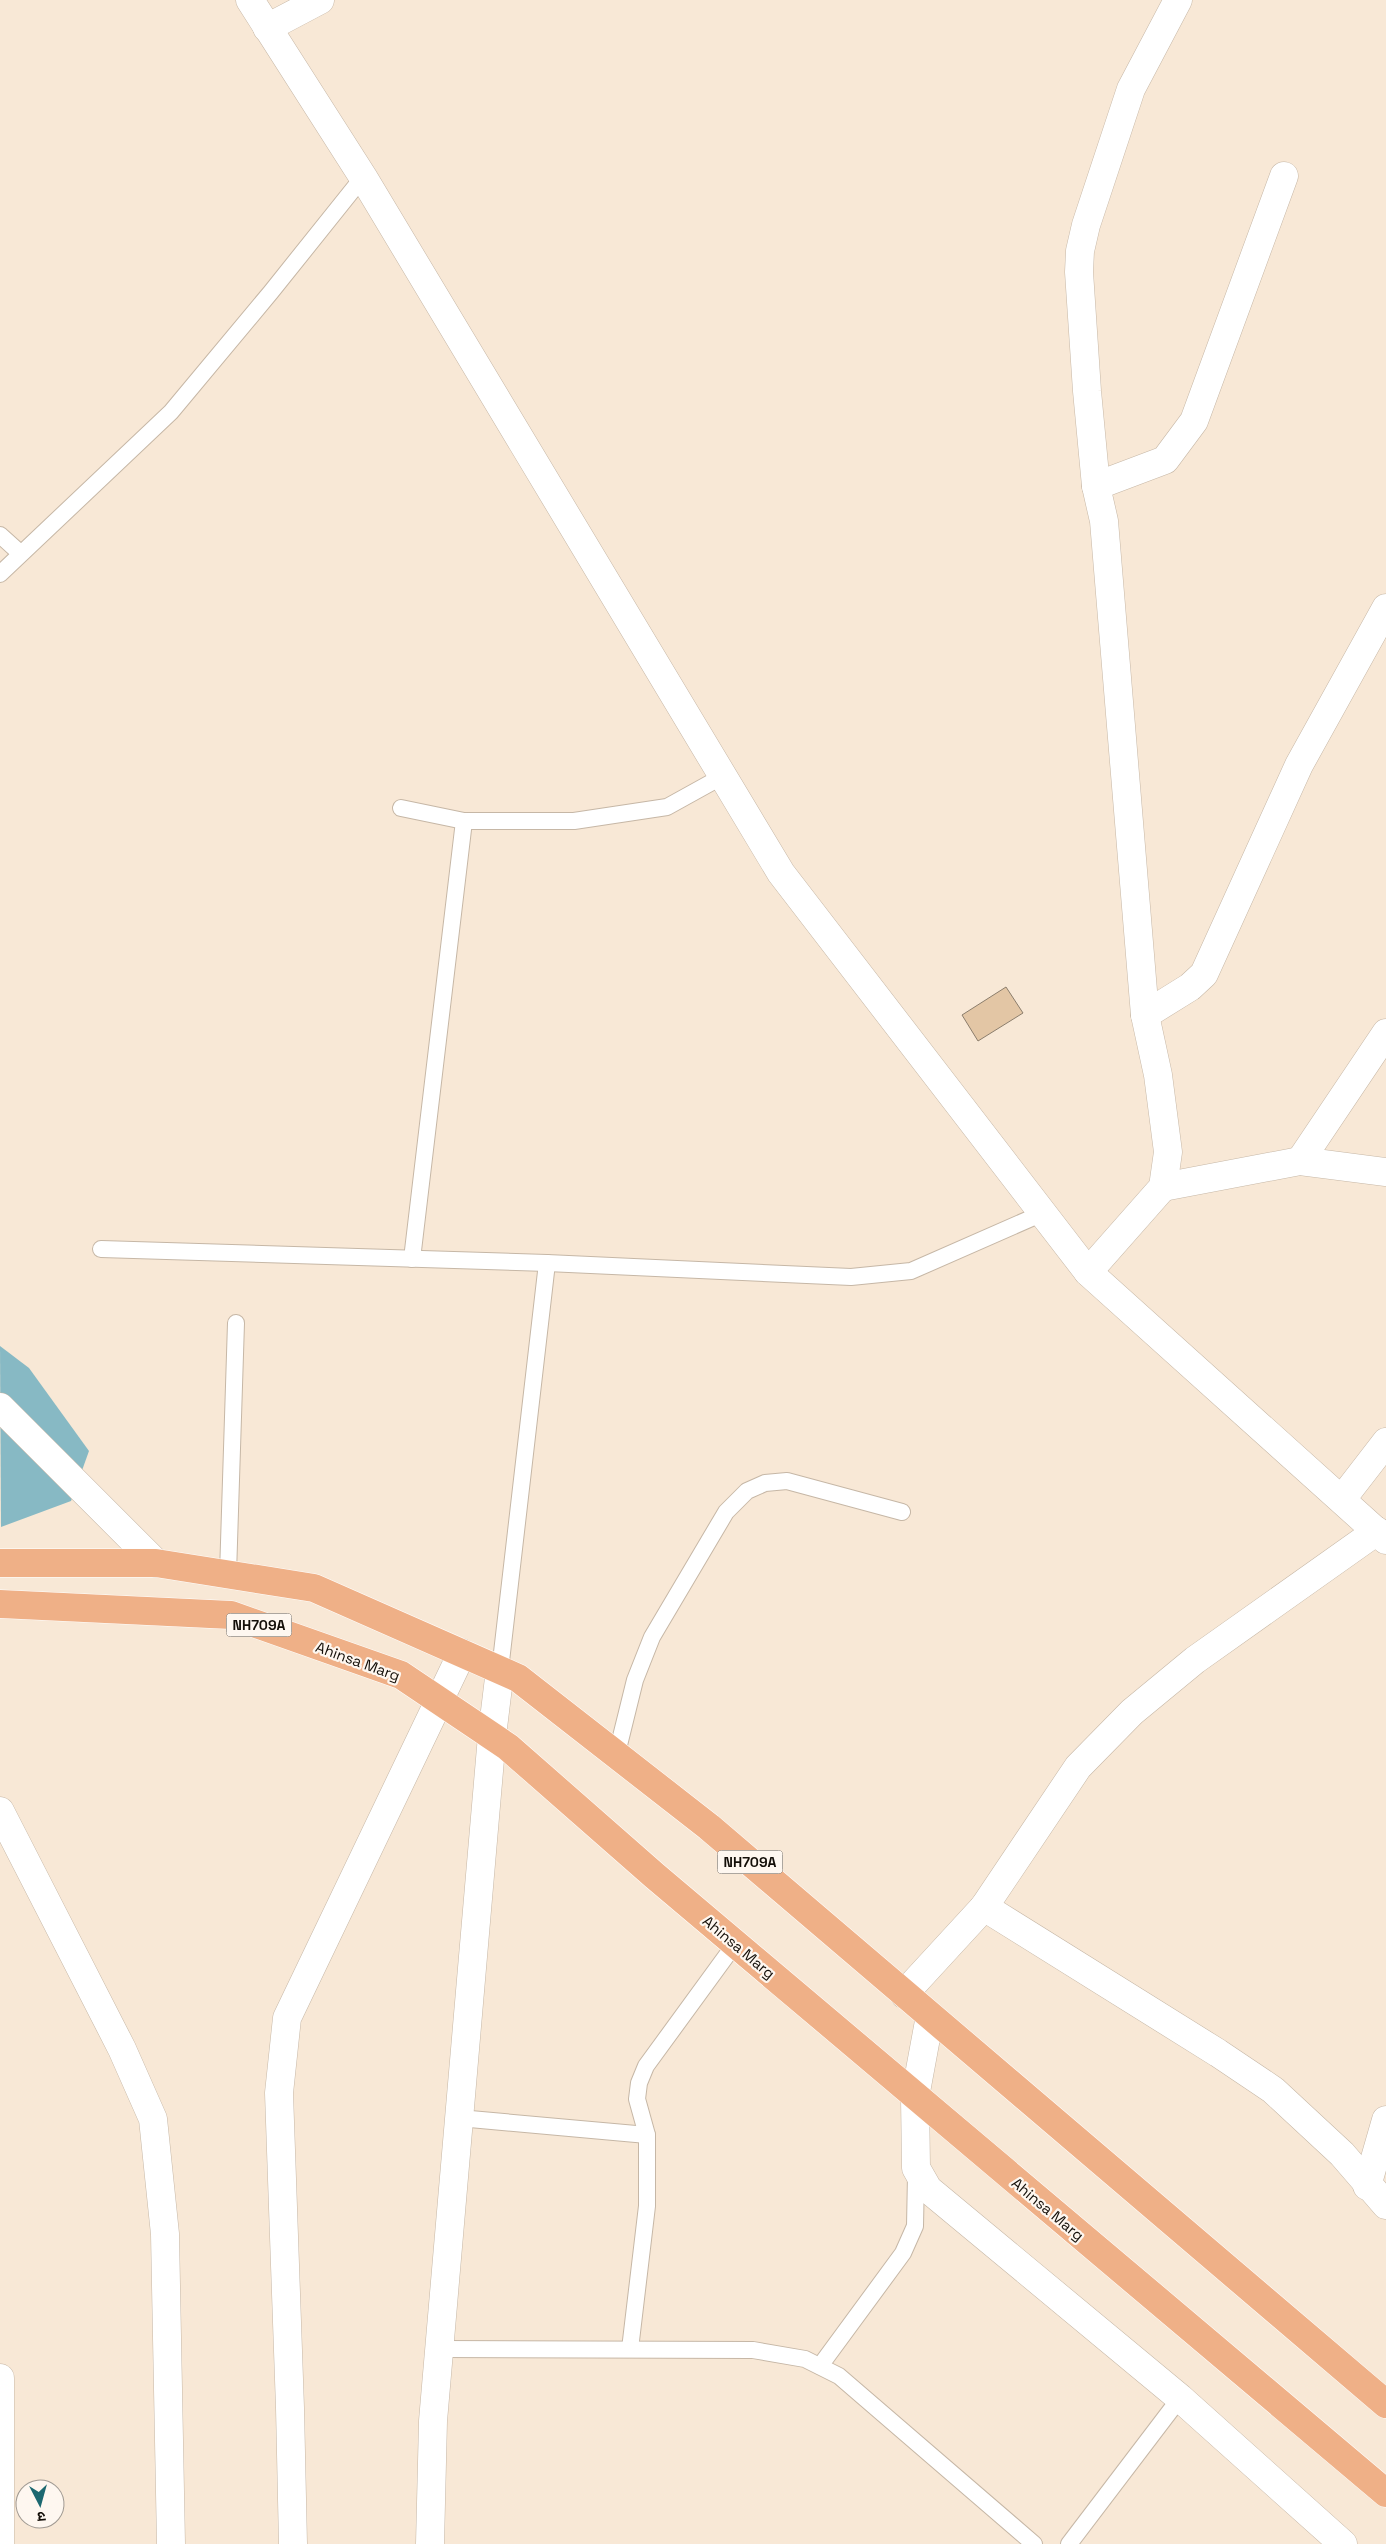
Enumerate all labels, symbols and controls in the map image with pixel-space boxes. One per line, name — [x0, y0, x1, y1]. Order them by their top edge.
road number: NH709A — [226, 1614, 292, 1636]
street label: Ahinsa Marg — [313, 1637, 403, 1685]
road number: NH709A — [718, 1850, 782, 1874]
street label: Ahinsa Marg — [699, 1911, 779, 1983]
street label: Ahinsa Marg — [1008, 2173, 1088, 2245]
north arrow — [15, 2479, 65, 2529]
text: उ — [36, 2508, 46, 2526]

